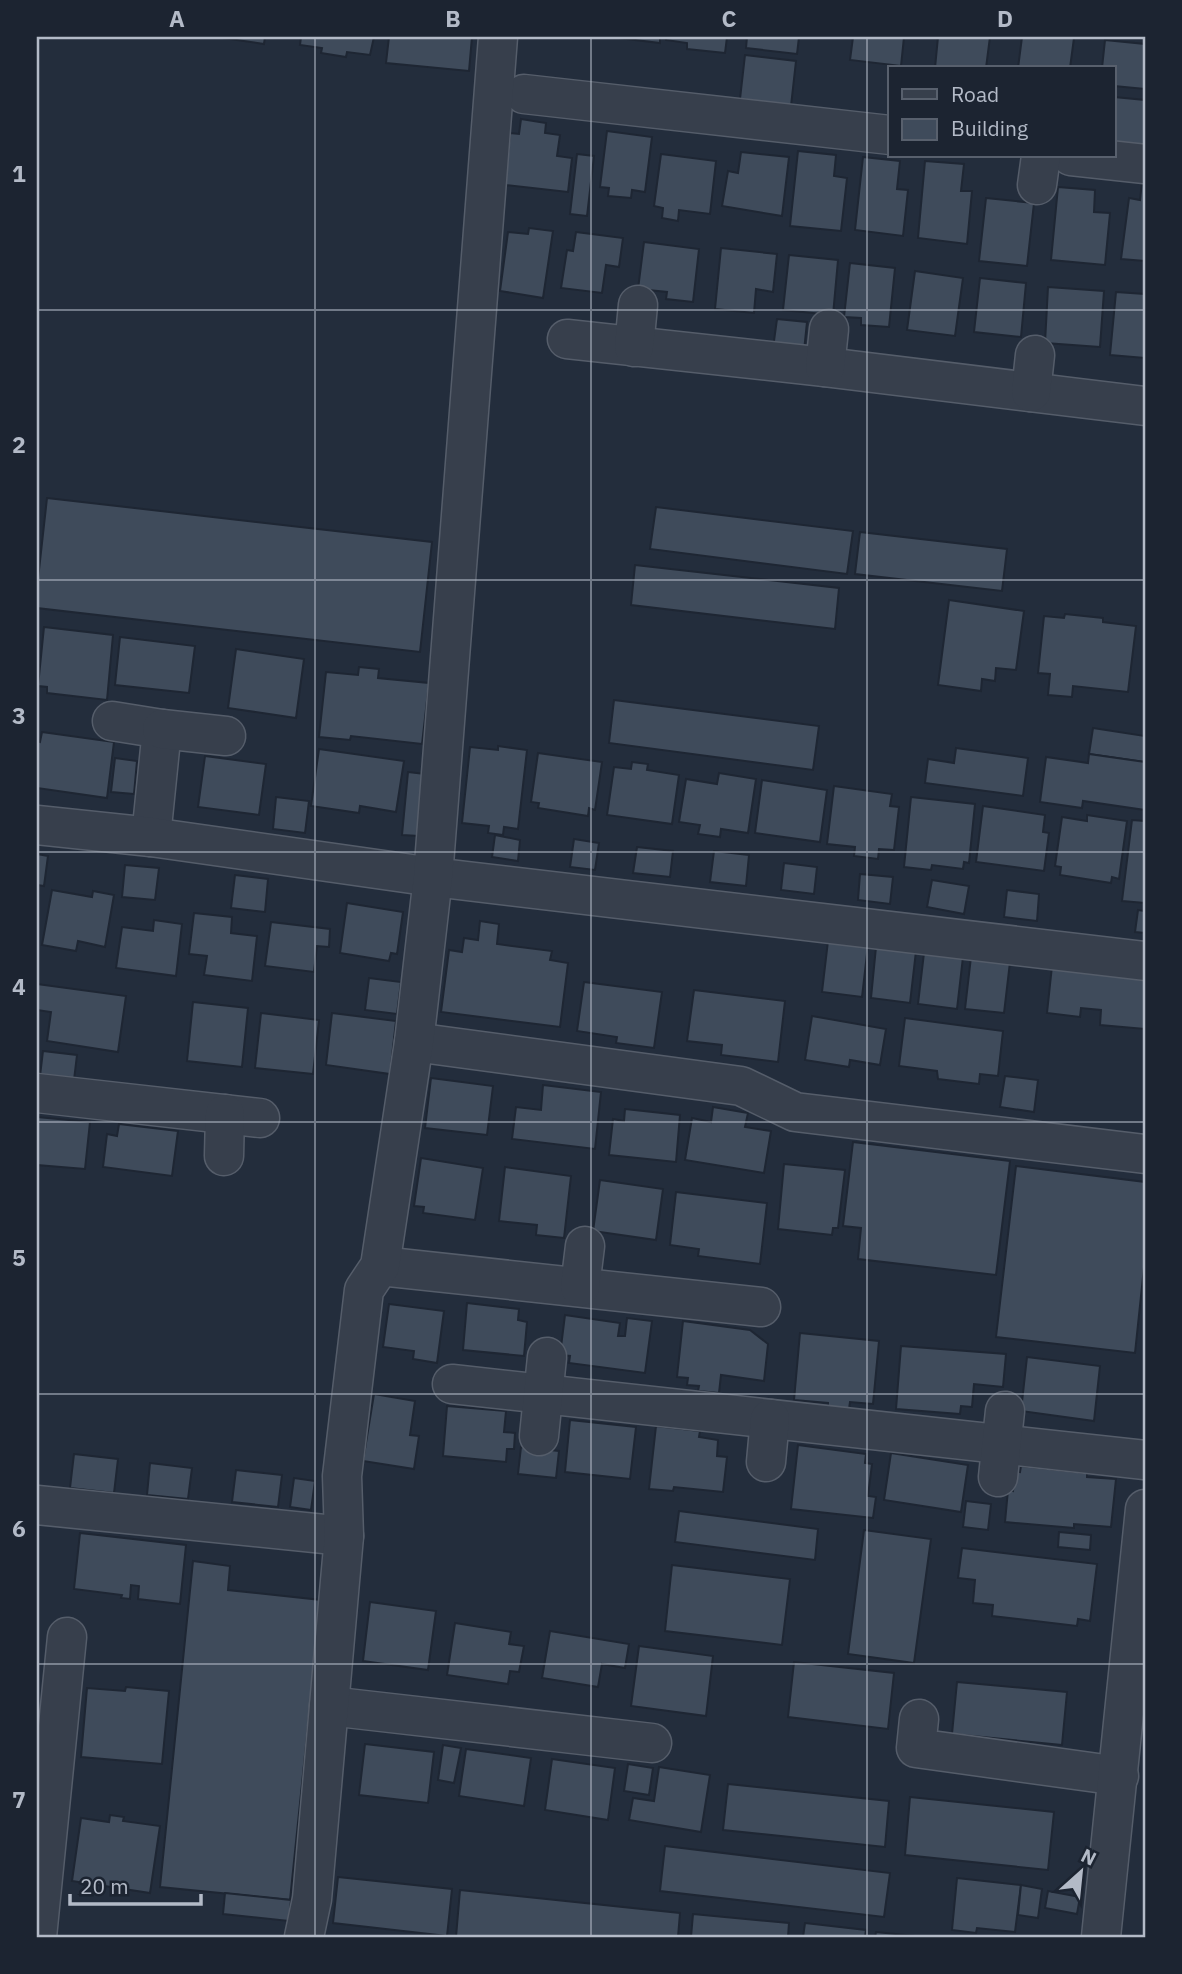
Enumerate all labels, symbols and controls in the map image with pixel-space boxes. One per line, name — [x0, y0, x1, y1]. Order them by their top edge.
text: A — [169, 3, 185, 33]
text: B — [445, 3, 461, 33]
text: C — [722, 3, 737, 33]
text: D — [997, 3, 1013, 33]
legend — [888, 66, 1116, 158]
text: Road — [951, 80, 999, 108]
text: Building — [951, 114, 1028, 142]
text: 1 — [12, 158, 26, 188]
text: 2 — [12, 429, 26, 459]
text: 3 — [12, 700, 26, 730]
text: 4 — [12, 971, 26, 1001]
text: 5 — [12, 1242, 26, 1272]
text: 6 — [12, 1513, 26, 1543]
text: 7 — [12, 1784, 26, 1814]
north arrow — [1046, 1838, 1116, 1908]
text: N — [1077, 1843, 1100, 1871]
scale bar — [70, 1862, 201, 1906]
text: 20 m — [80, 1872, 129, 1900]

